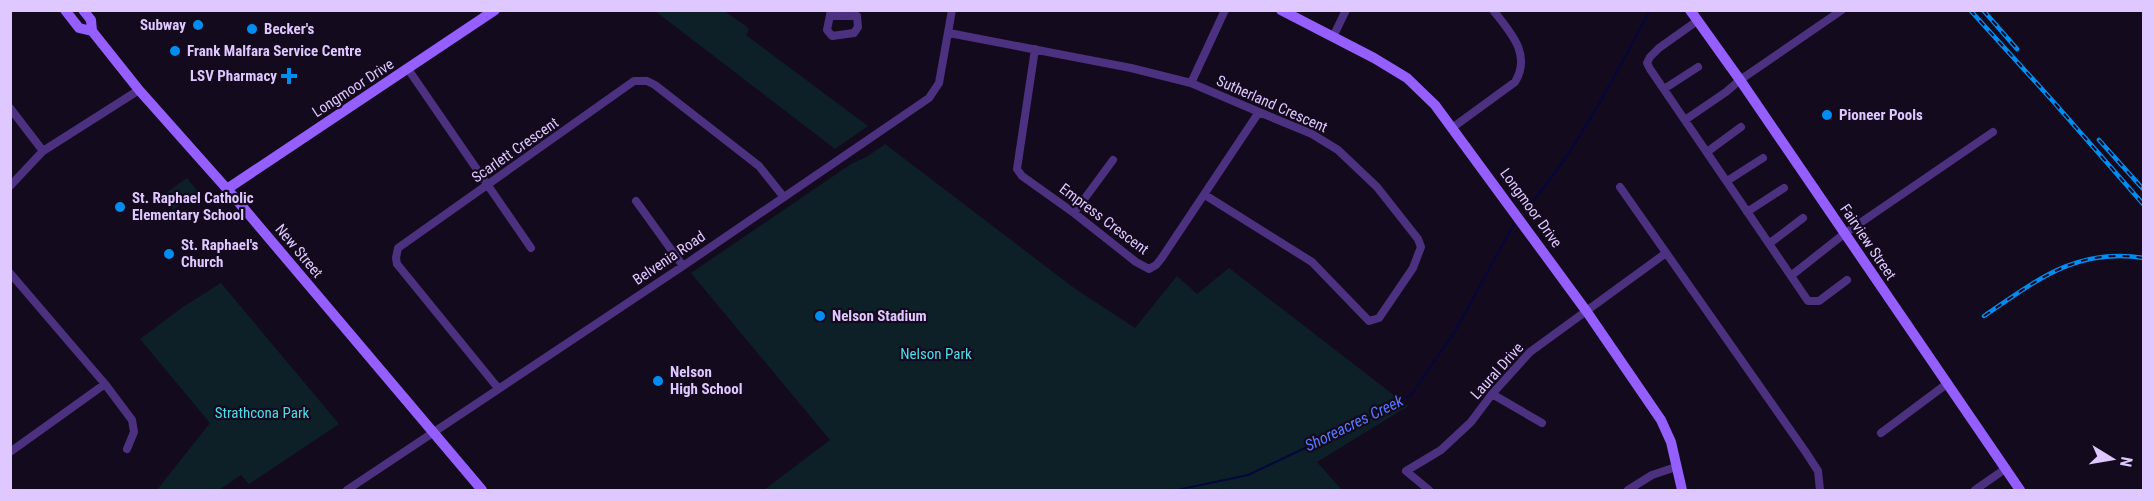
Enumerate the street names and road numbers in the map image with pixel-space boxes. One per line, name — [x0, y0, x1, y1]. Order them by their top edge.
street label: Longmoor Drive — [309, 55, 397, 121]
street label: Sutherland Crescent — [1214, 71, 1330, 137]
street label: Scarlett Crescent — [468, 113, 562, 187]
street label: Longmoor Drive — [1496, 165, 1566, 251]
street label: Empress Crescent — [1056, 180, 1152, 258]
street label: Fairview Street — [1836, 201, 1900, 283]
street label: New Street — [271, 220, 327, 282]
street label: Belvenia Road — [629, 227, 709, 289]
street label: Laural Drive — [1467, 339, 1527, 403]

